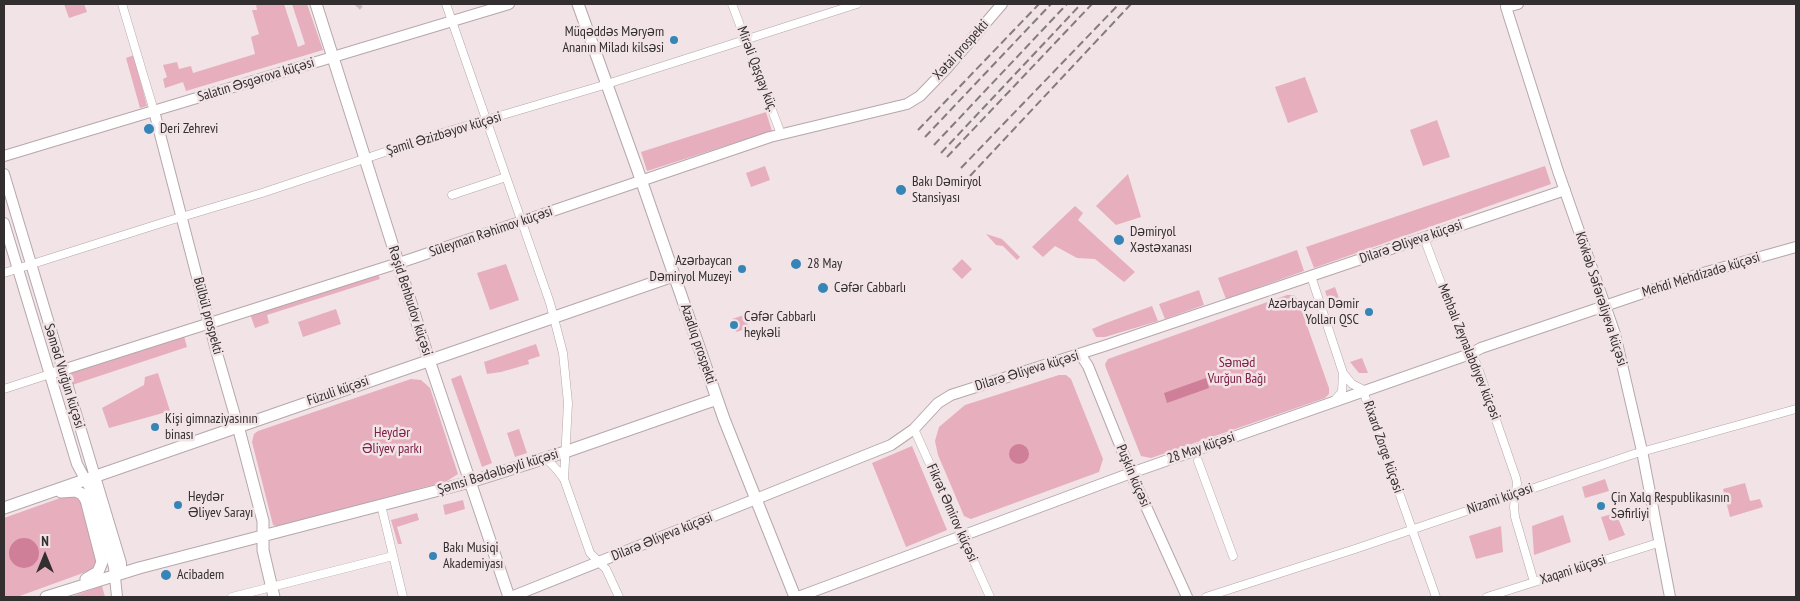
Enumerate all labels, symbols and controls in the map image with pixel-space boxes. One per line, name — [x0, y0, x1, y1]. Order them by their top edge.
street label: Xətai prospekti — [930, 16, 992, 84]
place label: Müqəddəs Məryəm Ananın Miladı kilsəsi — [562, 24, 664, 56]
street label: Mirəli Qaşqay küç. — [733, 24, 781, 114]
marker: Müqəddəs Məryəm Ananın Miladı kilsəsi — [668, 34, 680, 46]
street label: Salatın Əsgərova küçəsi — [196, 54, 316, 106]
street label: Şamil Əzizbəyov küçəsi — [385, 109, 503, 159]
place label: Deri Zehrevi — [160, 121, 218, 137]
marker: Deri Zehrevi — [142, 122, 156, 136]
place label: Bakı Dəmiryol Stansiyası — [912, 174, 981, 206]
marker: Bakı Dəmiryol Stansiyası — [894, 183, 908, 197]
street label: Süleyman Rəhimov küçəsi — [427, 203, 555, 261]
street label: Dilarə Əliyeva küçəsi — [1357, 217, 1465, 267]
place label: Dəmiryol Xəstəxanası — [1130, 224, 1192, 256]
street label: Kövkəb Səfərəliyeva küçəsi — [1571, 230, 1631, 368]
marker: Dəmiryol Xəstəxanası — [1112, 233, 1126, 247]
street label: Rəşid Behbudov küçəsi — [384, 244, 436, 358]
street label: Mehdi Mehdizadə küçəsi — [1640, 249, 1762, 301]
place label: Azərbaycan Dəmiryol Muzeyi — [650, 253, 732, 286]
place label: 28 May — [807, 256, 842, 272]
marker: 28 May — [789, 257, 803, 271]
marker: Azərbaycan Dəmiryol Muzeyi — [736, 263, 748, 275]
street label: Bülbül prospekti — [190, 276, 226, 356]
place label: Cəfər Cabbarlı — [834, 280, 906, 296]
marker: Cəfər Cabbarlı — [816, 281, 830, 295]
street label: Mehbalı Zeynalabdıyev küçəsi — [1434, 282, 1504, 422]
place label: Azərbaycan Dəmir Yolları QSC — [1268, 296, 1359, 328]
street label: Azadlıq prospekti — [676, 302, 720, 386]
marker: Azərbaycan Dəmir Yolları QSC — [1363, 306, 1375, 318]
place label: Cəfər Cabbarlı heykəli — [744, 309, 816, 342]
marker: Cəfər Cabbarlı heykəli — [728, 319, 740, 331]
street label: Səməd Vurğun küçəsi — [40, 322, 88, 430]
street label: Dilarə Əliyeva küçəsi — [973, 347, 1081, 395]
park label: Səməd Vurğun Bağı — [1208, 355, 1266, 388]
street label: Füzuli küçəsi — [305, 373, 371, 409]
street label: Rixard Zorge küçəsi — [1359, 399, 1407, 495]
place label: Kişi gimnaziyasının binası — [165, 411, 258, 444]
marker: Kişi gimnaziyasının binası — [149, 421, 161, 433]
park label: Heydər Əliyev parkı — [362, 425, 422, 458]
street label: 28 May küçəsi — [1165, 429, 1237, 467]
street label: Puşkin küçəsi — [1112, 442, 1154, 510]
street label: Şəmsi Bədəlbəyli küçəsi — [436, 446, 560, 498]
street label: Fikrət Əmirov küçəsi — [923, 461, 981, 565]
street label: Nizami küçəsi — [1465, 480, 1535, 518]
place label: Heydər Əliyev Sarayı — [188, 489, 253, 522]
place label: Çin Xalq Respublikasının Səfirliyi — [1611, 490, 1730, 522]
marker: Heydər Əliyev Sarayı — [172, 499, 184, 511]
marker: Çin Xalq Respublikasının Səfirliyi — [1595, 500, 1607, 512]
street label: Dilarə Əliyeva küçəsi — [609, 509, 715, 565]
north arrow — [20, 531, 70, 581]
text: N — [41, 532, 49, 550]
place label: Bakı Musiqi Akademiyası — [443, 540, 503, 572]
marker: Bakı Musiqi Akademiyası — [427, 550, 439, 562]
street label: Xaqani küçəsi — [1538, 551, 1608, 589]
place label: Acibadem — [177, 567, 224, 583]
marker: Acibadem — [159, 568, 173, 582]

